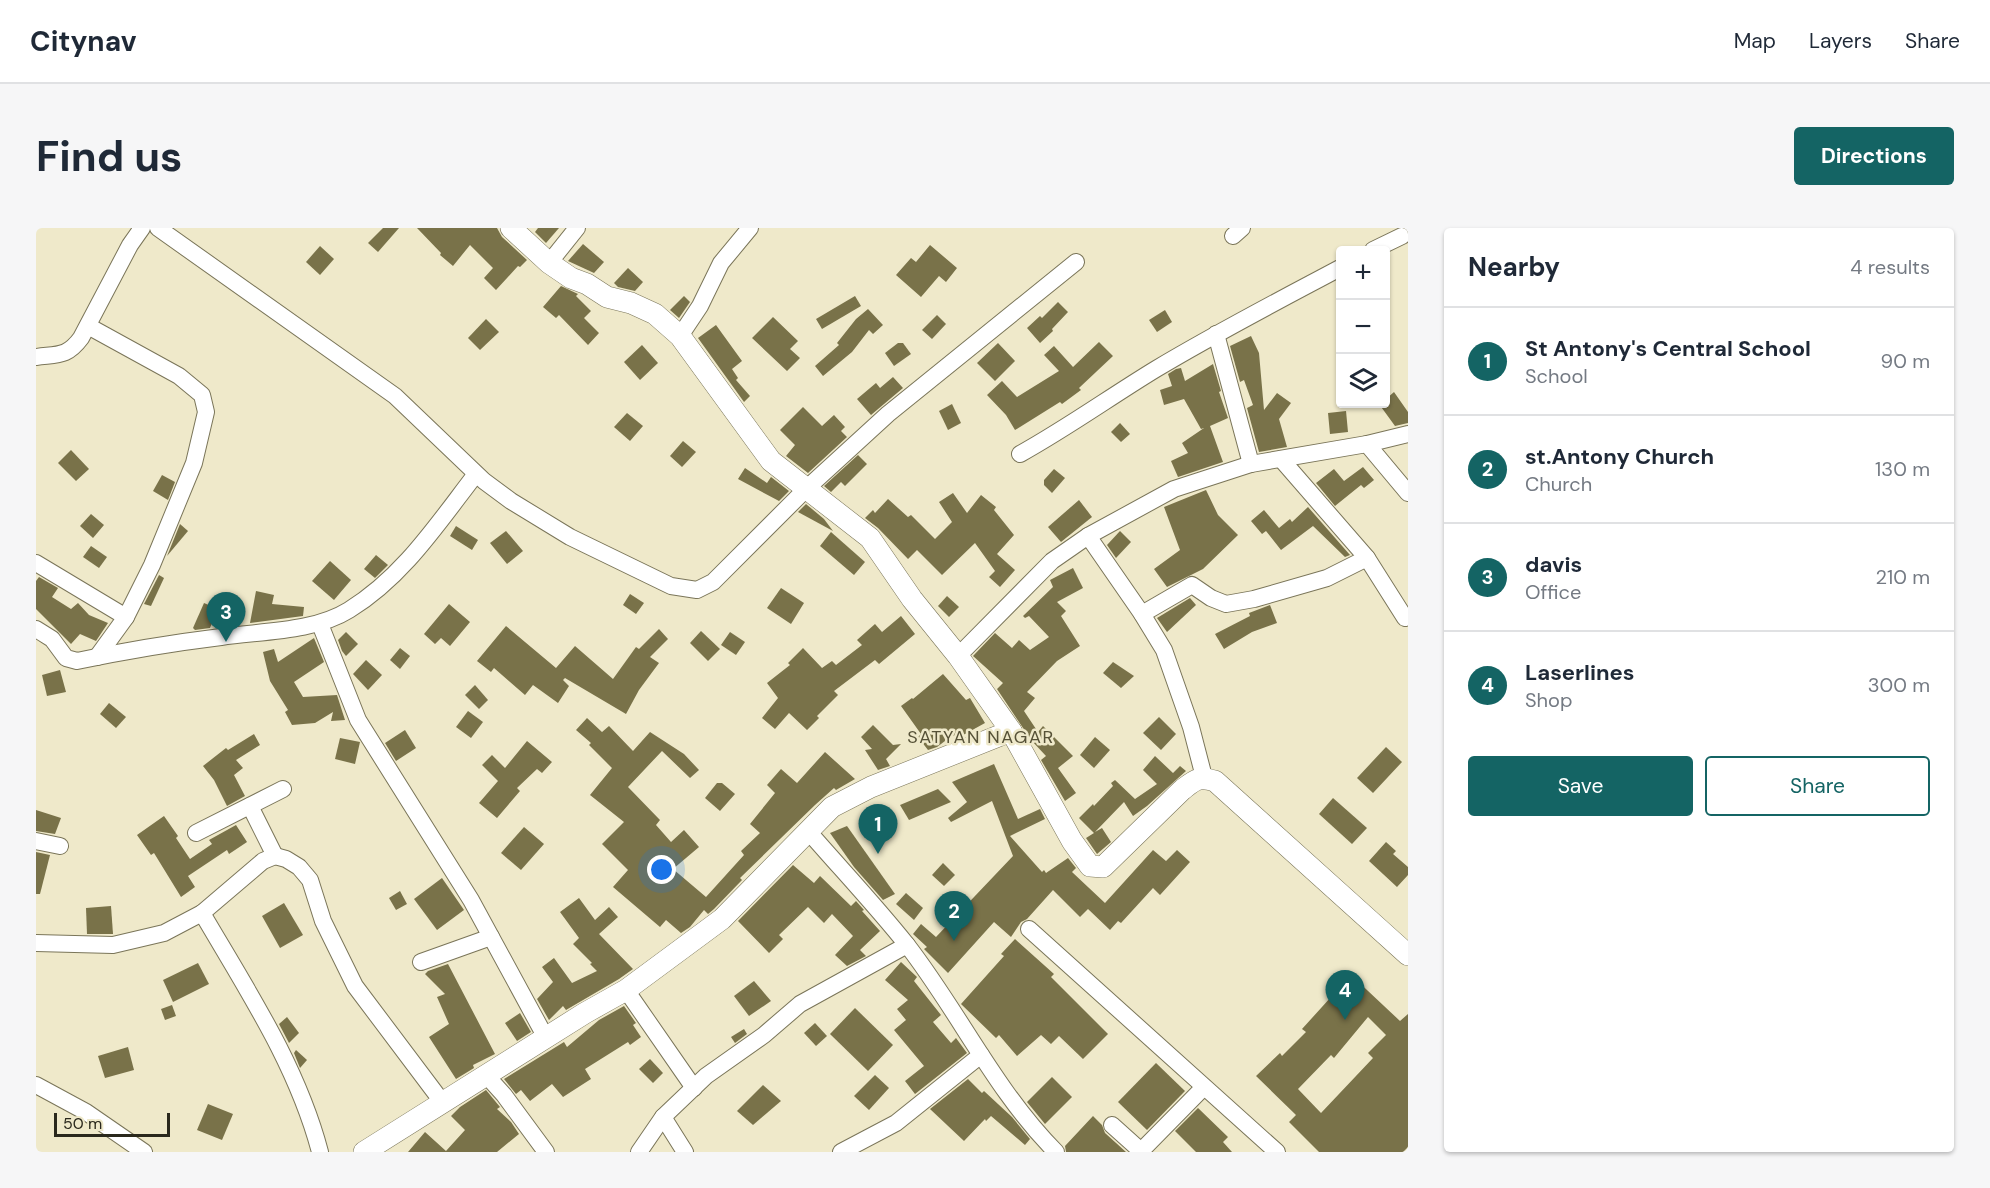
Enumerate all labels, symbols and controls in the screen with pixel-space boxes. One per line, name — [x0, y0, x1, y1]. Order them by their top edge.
text: Citynav — [30, 23, 136, 60]
text: Map — [1734, 27, 1776, 55]
text: Layers — [1809, 27, 1872, 55]
text: Share — [1905, 27, 1960, 55]
button: Directions — [1794, 127, 1954, 185]
text: Find us — [36, 129, 182, 184]
map controls — [1336, 246, 1390, 408]
button: + — [1336, 246, 1390, 300]
text: Nearby — [1468, 250, 1560, 284]
text: 4 results — [1850, 254, 1930, 280]
button: − — [1336, 300, 1390, 354]
text: St Antony's Central School — [1525, 334, 1811, 363]
text: 1 — [1484, 348, 1491, 374]
text: 90 m — [1881, 348, 1930, 374]
button: layers — [1336, 354, 1390, 408]
text: School — [1525, 363, 1588, 389]
text: st.Antony Church — [1525, 442, 1714, 471]
text: 2 — [1482, 456, 1493, 482]
text: 130 m — [1875, 456, 1930, 482]
text: Church — [1525, 471, 1592, 497]
text: davis — [1525, 550, 1582, 579]
text: 3 — [1481, 564, 1494, 590]
text: 210 m — [1875, 564, 1930, 590]
text: Office — [1525, 579, 1581, 605]
pin: 3 — [206, 592, 246, 642]
text: Laserlines — [1525, 658, 1635, 687]
text: 4 — [1481, 672, 1494, 698]
text: 300 m — [1868, 672, 1930, 698]
text: Shop — [1525, 687, 1572, 713]
district label: SATYAN NAGAR — [907, 725, 1055, 749]
button: Save — [1468, 756, 1693, 816]
button: Share — [1705, 756, 1930, 816]
pin: 1 — [858, 804, 898, 854]
your location — [647, 855, 676, 884]
pin: 2 — [934, 892, 974, 941]
pin: 4 — [1326, 970, 1364, 1020]
scale bar — [54, 1110, 170, 1138]
text: 50 m — [63, 1113, 102, 1134]

